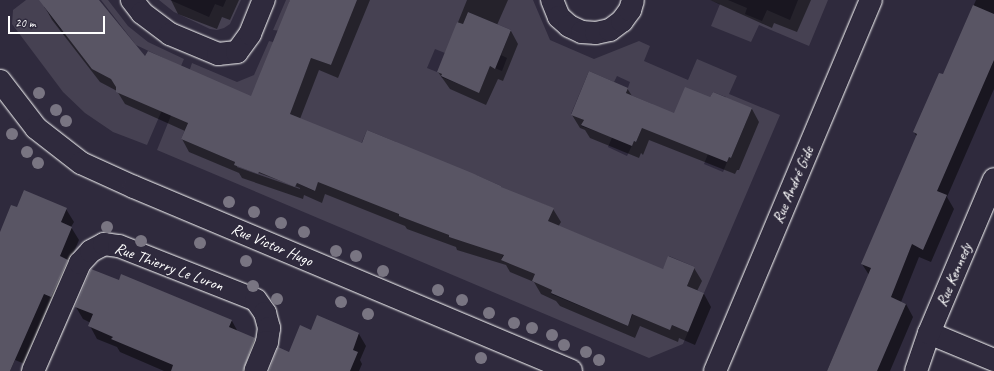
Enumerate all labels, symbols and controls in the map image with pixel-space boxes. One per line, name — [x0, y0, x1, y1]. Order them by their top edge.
scale bar — [10, 8, 107, 34]
text: 20 m — [15, 15, 35, 31]
street label: Rue André Gide — [768, 144, 818, 226]
street label: Rue Victor Hugo — [228, 219, 316, 271]
street label: Rue Thierry Le Luron — [112, 239, 226, 295]
street label: Rue Kennedy — [932, 240, 976, 310]

